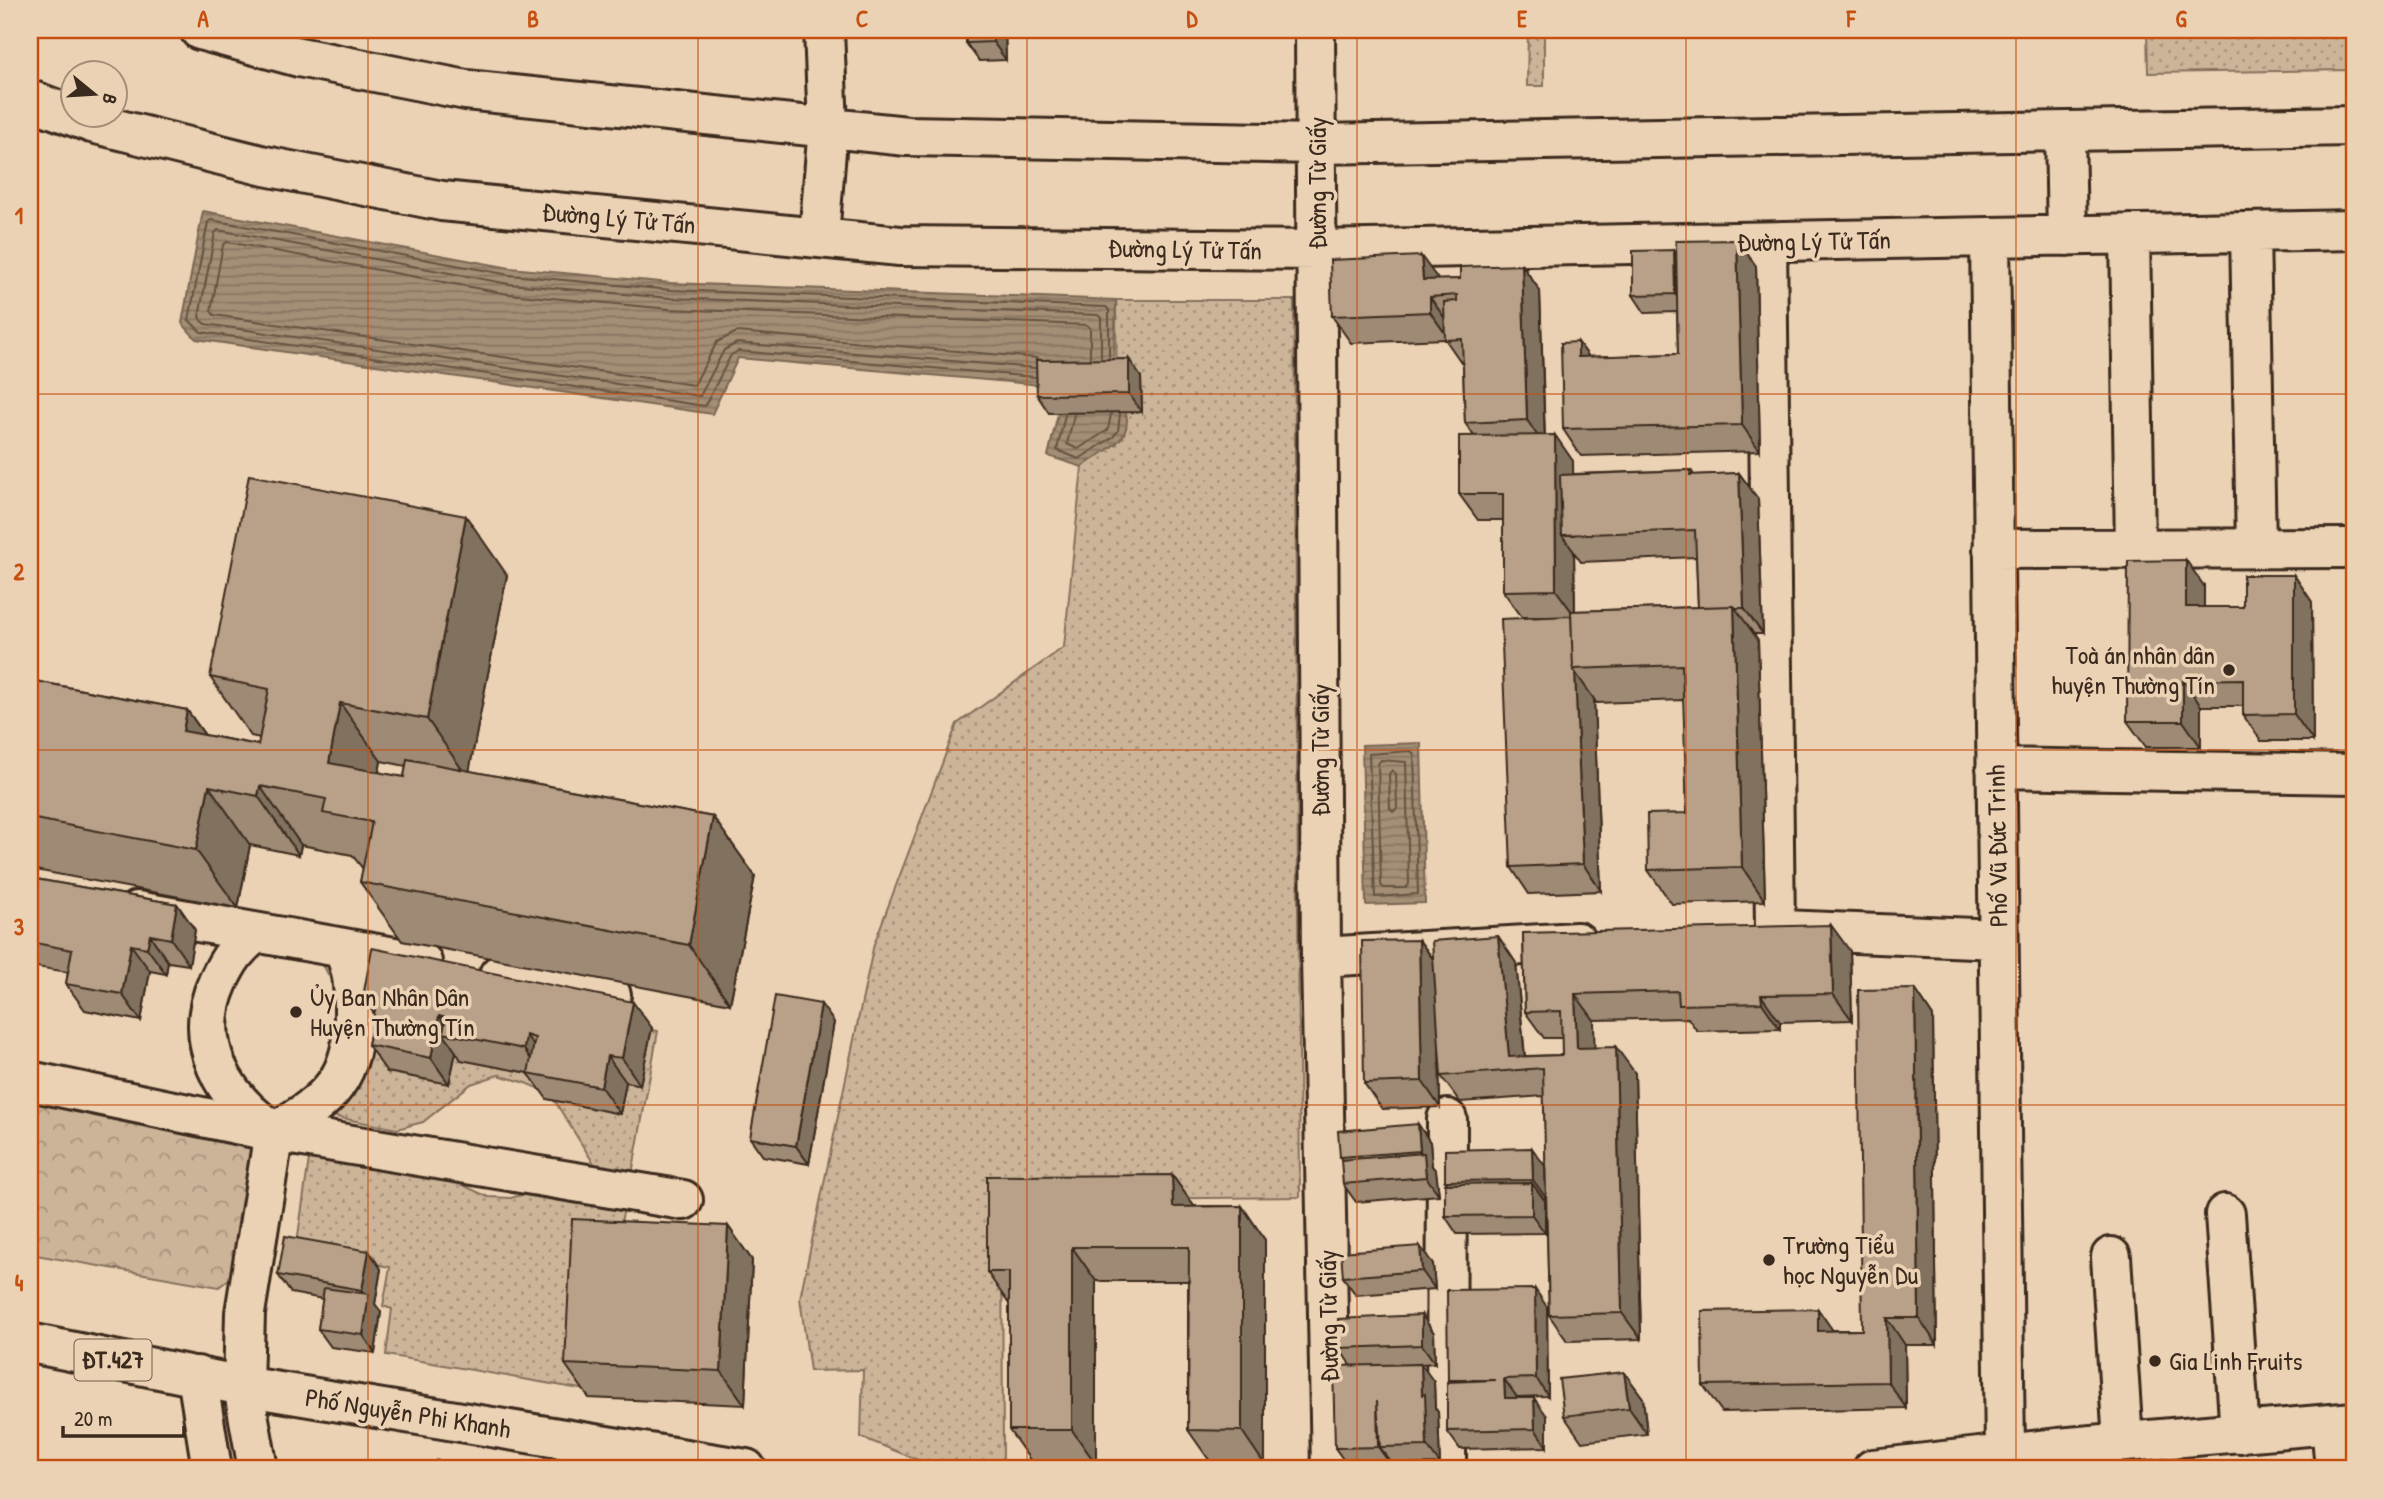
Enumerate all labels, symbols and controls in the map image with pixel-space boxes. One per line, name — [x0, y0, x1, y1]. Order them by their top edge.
text: A — [197, 3, 209, 34]
text: B — [527, 3, 539, 34]
text: C — [856, 3, 868, 34]
text: D — [1187, 3, 1199, 34]
text: E — [1517, 3, 1528, 34]
text: F — [1846, 3, 1857, 34]
text: G — [2175, 3, 2187, 34]
north arrow — [60, 60, 130, 130]
text: B — [96, 91, 124, 108]
street label: Đường Từ Giấy — [1299, 117, 1334, 249]
street label: Đường Lý Tử Tấn — [541, 193, 697, 242]
text: 1 — [15, 200, 23, 231]
street label: Đường Lý Tử Tấn — [1737, 222, 1891, 259]
street label: Đường Lý Tử Tấn — [1108, 230, 1262, 267]
text: 2 — [14, 556, 25, 587]
place label: Toà án nhân dân huyện Thường Tín — [2052, 637, 2215, 702]
marker: Toà án nhân dân huyện Thường Tín — [2221, 662, 2237, 678]
street label: Đường Từ Giấy — [1302, 684, 1337, 816]
street label: Phố Vũ Đức Trinh — [1978, 764, 2015, 927]
text: 3 — [14, 911, 24, 942]
place label: Ủy Ban Nhân Dân Huyện Thường Tín — [310, 979, 475, 1044]
marker: Ủy Ban Nhân Dân Huyện Thường Tín — [288, 1004, 304, 1020]
place label: Trường Tiểu học Nguyễn Du — [1783, 1227, 1918, 1292]
street label: Đường Từ Giấy — [1309, 1249, 1346, 1383]
marker: Trường Tiểu học Nguyễn Du — [1761, 1252, 1777, 1268]
text: 4 — [15, 1267, 24, 1298]
road number: ĐT.427 — [74, 1340, 152, 1380]
place label: Gia Linh Fruits — [2169, 1343, 2303, 1378]
marker: Gia Linh Fruits — [2147, 1353, 2163, 1369]
street label: Phố Nguyễn Phi Khanh — [303, 1379, 513, 1446]
scale bar — [63, 1394, 184, 1438]
text: 20 m — [74, 1404, 112, 1433]

